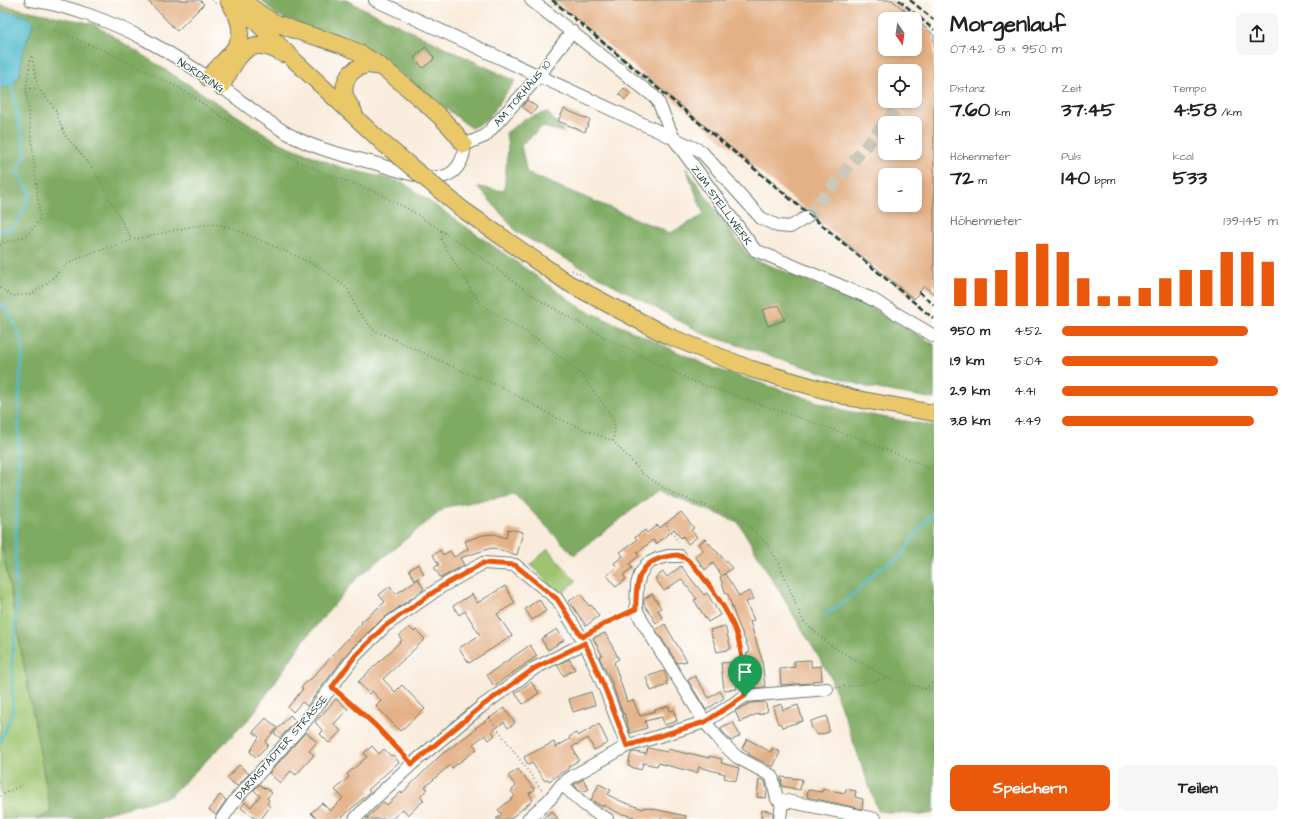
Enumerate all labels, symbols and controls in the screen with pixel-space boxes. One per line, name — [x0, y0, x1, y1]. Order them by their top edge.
text: Morgenlauf — [950, 9, 1066, 40]
north arrow — [878, 12, 922, 56]
map controls — [878, 12, 922, 212]
button: share — [1236, 13, 1278, 55]
text: 07:42 · 8 × 950 m — [950, 40, 1062, 58]
street label: NORDRING — [174, 55, 227, 96]
street label: AM TORHAUS 10 — [490, 57, 555, 130]
button: locate — [878, 64, 922, 108]
text: Distanz — [950, 81, 985, 96]
text: Zeit — [1061, 81, 1082, 96]
text: Tempo — [1173, 81, 1206, 96]
text: 7.60 — [950, 96, 990, 124]
text: 37:45 — [1061, 96, 1115, 124]
text: 4:58 — [1173, 96, 1217, 124]
text: km — [990, 105, 1010, 120]
text: /km — [1217, 105, 1241, 120]
button: + — [878, 116, 922, 160]
text: Höhenmeter — [950, 149, 1011, 164]
text: Puls — [1061, 149, 1081, 164]
text: kcal — [1173, 149, 1194, 164]
street label: ZUM STELLWERK — [688, 162, 756, 249]
text: 72 — [950, 164, 974, 192]
text: 140 — [1061, 164, 1090, 192]
text: 533 — [1173, 164, 1207, 192]
button: − — [878, 168, 922, 212]
text: m — [974, 173, 987, 188]
text: bpm — [1090, 173, 1115, 188]
text: Höhenmeter — [950, 212, 1022, 230]
text: 139–145 m — [1223, 212, 1278, 230]
text: 950 m — [950, 322, 990, 340]
text: 4:52 — [1014, 322, 1042, 340]
text: 1.9 km — [950, 352, 984, 370]
text: 5:04 — [1014, 352, 1042, 370]
text: 2.9 km — [950, 382, 990, 400]
text: 4:41 — [1014, 382, 1036, 400]
text: 3.8 km — [950, 412, 990, 430]
text: 4:49 — [1014, 412, 1041, 430]
pin — [728, 655, 762, 696]
icon: arrive — [734, 661, 756, 683]
street label: DARMSTÄDTER STRASSE — [232, 691, 331, 803]
button: Speichern — [950, 765, 1110, 811]
button: Teilen — [1118, 765, 1278, 811]

